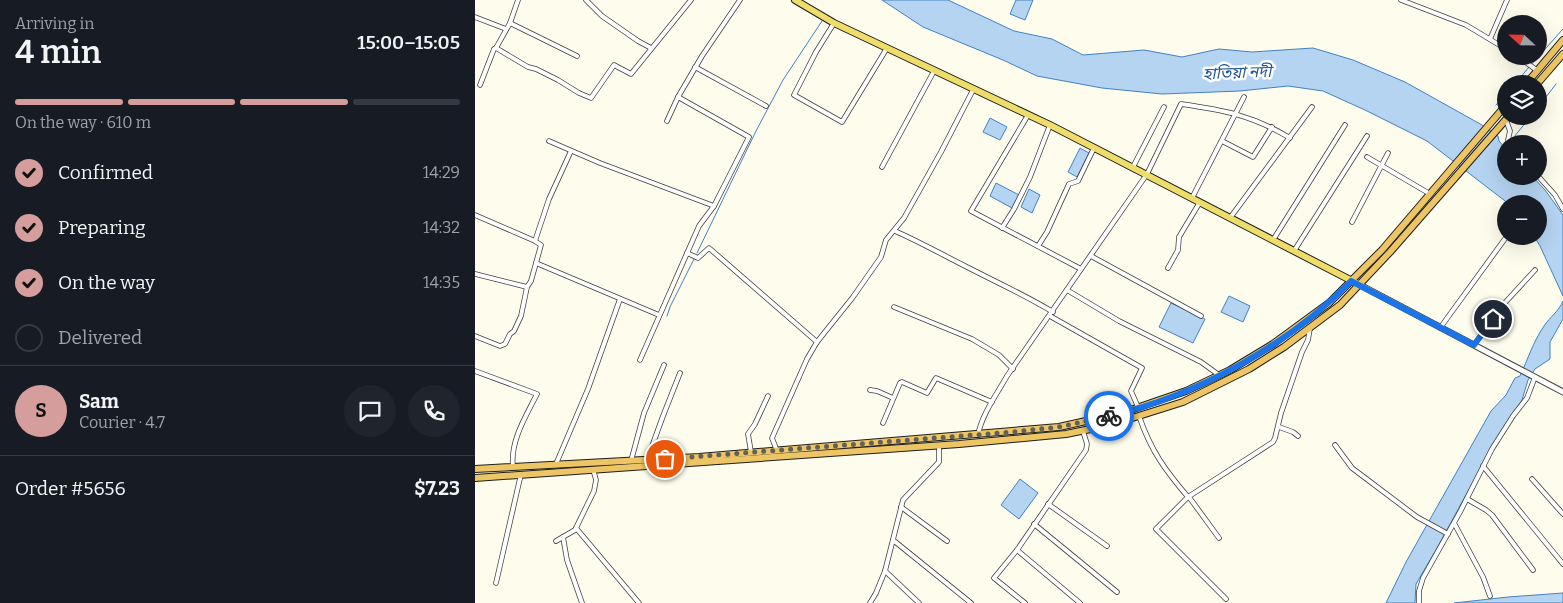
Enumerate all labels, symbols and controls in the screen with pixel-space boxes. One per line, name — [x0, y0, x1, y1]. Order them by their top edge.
text: Arriving in — [15, 14, 94, 33]
north arrow — [1497, 15, 1547, 65]
map controls — [1497, 15, 1547, 245]
text: 15:00–15:05 — [357, 31, 460, 54]
text: 4 min — [15, 33, 101, 71]
water label: হাতিয়া নদী — [1202, 62, 1274, 83]
button: layers — [1497, 75, 1547, 125]
text: On the way · 610 m — [15, 113, 151, 132]
button: + — [1497, 135, 1547, 185]
icon: check — [15, 159, 43, 187]
text: Confirmed — [58, 161, 153, 184]
text: 14:29 — [423, 163, 460, 182]
button: − — [1497, 195, 1547, 245]
icon: check — [15, 214, 43, 242]
text: Preparing — [58, 216, 146, 239]
text: 14:32 — [423, 218, 460, 237]
icon: check — [15, 269, 43, 297]
text: On the way — [58, 271, 155, 294]
text: 14:35 — [423, 273, 460, 292]
pin — [1472, 298, 1514, 340]
icon: home — [1479, 305, 1507, 333]
text: Delivered — [58, 326, 142, 349]
button: chat — [344, 385, 396, 437]
button: phone — [408, 385, 460, 437]
text: Sam — [79, 390, 119, 413]
courier — [1084, 391, 1134, 441]
text: S — [35, 399, 47, 422]
icon: bike — [1095, 402, 1123, 430]
text: Courier · 4.7 — [79, 413, 165, 432]
pin — [644, 438, 686, 480]
icon: bag — [651, 445, 679, 473]
text: Order #5656 — [15, 477, 126, 500]
text: $7.23 — [414, 477, 460, 500]

